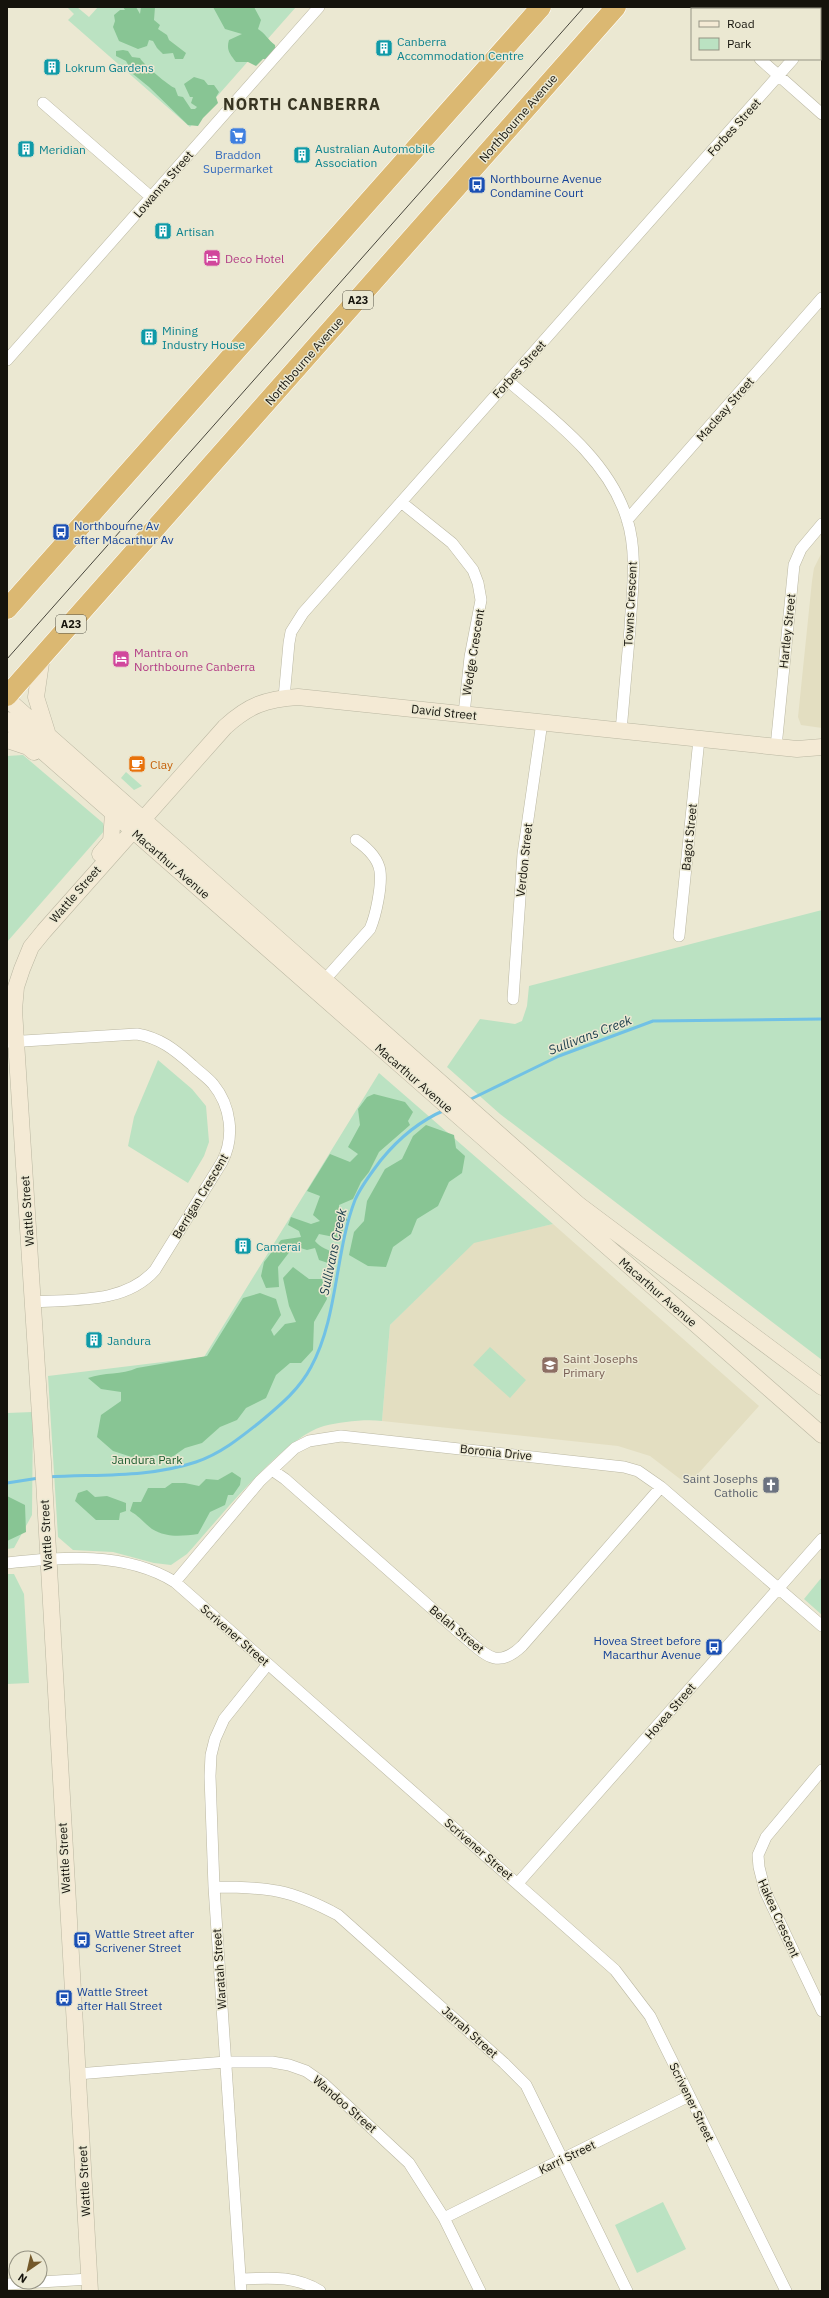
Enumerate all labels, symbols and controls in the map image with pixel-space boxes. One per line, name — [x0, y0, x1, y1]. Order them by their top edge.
legend — [691, 8, 821, 60]
text: Road — [727, 16, 755, 31]
place label: Canberra Accommodation Centre — [397, 34, 524, 63]
text: Park — [727, 36, 752, 51]
building icon: Canberra Accommodation Centre — [374, 38, 394, 58]
building icon: Lokrum Gardens — [42, 57, 62, 77]
place label: Lokrum Gardens — [65, 60, 154, 75]
street label: Northbourne Avenue — [476, 71, 561, 165]
district label: NORTH CANBERRA — [223, 94, 381, 114]
street label: Forbes Street — [704, 95, 764, 159]
supermarket icon: Braddon Supermarket — [228, 126, 248, 146]
building icon: Meridian — [16, 139, 36, 159]
place label: Australian Automobile Association — [315, 141, 435, 170]
place label: Meridian — [39, 142, 86, 157]
building icon: Australian Automobile Association — [292, 145, 312, 165]
street label: Lowanna Street — [130, 147, 196, 221]
place label: Braddon Supermarket — [203, 147, 273, 176]
place label: Northbourne Avenue Condamine Court — [490, 171, 602, 200]
bus stop icon: Northbourne Avenue Condamine Court — [467, 175, 487, 195]
building icon: Artisan — [153, 221, 173, 241]
place label: Artisan — [176, 224, 214, 239]
hotel icon: Deco Hotel — [202, 248, 222, 268]
place label: Deco Hotel — [225, 251, 284, 266]
road number: A23 — [343, 291, 373, 309]
street label: Northbourne Avenue — [262, 314, 347, 408]
place label: Mining Industry House — [162, 323, 246, 352]
building icon: Mining Industry House — [139, 327, 159, 347]
street label: Forbes Street — [489, 337, 549, 401]
street label: Macleay Street — [693, 374, 757, 444]
place label: Northbourne Av after Macarthur Av — [74, 518, 174, 547]
bus stop icon: Northbourne Av after Macarthur Av — [51, 522, 71, 542]
street label: Towns Crescent — [620, 561, 640, 647]
street label: Hartley Street — [776, 593, 798, 669]
street label: Wedge Crescent — [459, 608, 487, 696]
road number: A23 — [56, 615, 86, 633]
place label: Mantra on Northbourne Canberra — [134, 645, 256, 674]
hotel icon: Mantra on Northbourne Canberra — [111, 649, 131, 669]
street label: David Street — [410, 701, 478, 723]
cafe icon: Clay — [127, 754, 147, 774]
place label: Clay — [150, 757, 173, 772]
street label: Bagot Street — [678, 803, 700, 871]
street label: Verdon Street — [513, 822, 535, 898]
street label: Macarthur Avenue — [129, 826, 213, 902]
street label: Wattle Street — [46, 862, 104, 926]
water label: Sullivans Creek — [546, 1011, 634, 1059]
street label: Macarthur Avenue — [372, 1040, 456, 1116]
street label: Berrigan Crescent — [169, 1151, 231, 1241]
street label: Wattle Street — [17, 1175, 37, 1247]
water label: Sullivans Creek — [316, 1207, 350, 1297]
building icon: Camerai — [233, 1236, 253, 1256]
place label: Camerai — [256, 1239, 301, 1254]
street label: Macarthur Avenue — [616, 1254, 700, 1330]
building icon: Jandura — [84, 1330, 104, 1350]
place label: Jandura — [107, 1333, 151, 1348]
place label: Saint Josephs Primary — [563, 1351, 638, 1380]
school or university icon: Saint Josephs Primary — [540, 1355, 560, 1375]
street label: Boronia Drive — [459, 1441, 533, 1463]
park label: Jandura Park — [111, 1452, 183, 1467]
place label: Saint Josephs Catholic — [683, 1471, 758, 1500]
church icon: Saint Josephs Catholic — [761, 1475, 781, 1495]
street label: Wattle Street — [37, 1499, 55, 1571]
street label: Scrivener Street — [197, 1601, 273, 1669]
street label: Belah Street — [427, 1602, 487, 1656]
place label: Hovea Street before Macarthur Avenue — [593, 1633, 701, 1662]
bus stop icon: Hovea Street before Macarthur Avenue — [704, 1637, 724, 1657]
street label: Hovea Street — [641, 1680, 699, 1742]
street label: Scrivener Street — [441, 1815, 517, 1883]
street label: Wattle Street — [55, 1822, 73, 1894]
street label: Hakea Crescent — [755, 1876, 803, 1960]
place label: Wattle Street after Scrivener Street — [95, 1926, 195, 1955]
street label: Waratah Street — [209, 1928, 229, 2010]
bus stop icon: Wattle Street after Scrivener Street — [72, 1930, 92, 1950]
place label: Wattle Street after Hall Street — [77, 1984, 162, 2013]
bus stop icon: Wattle Street after Hall Street — [54, 1988, 74, 2008]
street label: Jarrah Street — [439, 2003, 501, 2061]
street label: Scrivener Street — [666, 2060, 718, 2144]
street label: Wandoo Street — [310, 2072, 380, 2136]
street label: Karri Street — [536, 2137, 598, 2177]
street label: Wattle Street — [75, 2145, 93, 2217]
north arrow — [8, 2250, 48, 2290]
text: N — [15, 2270, 30, 2286]

